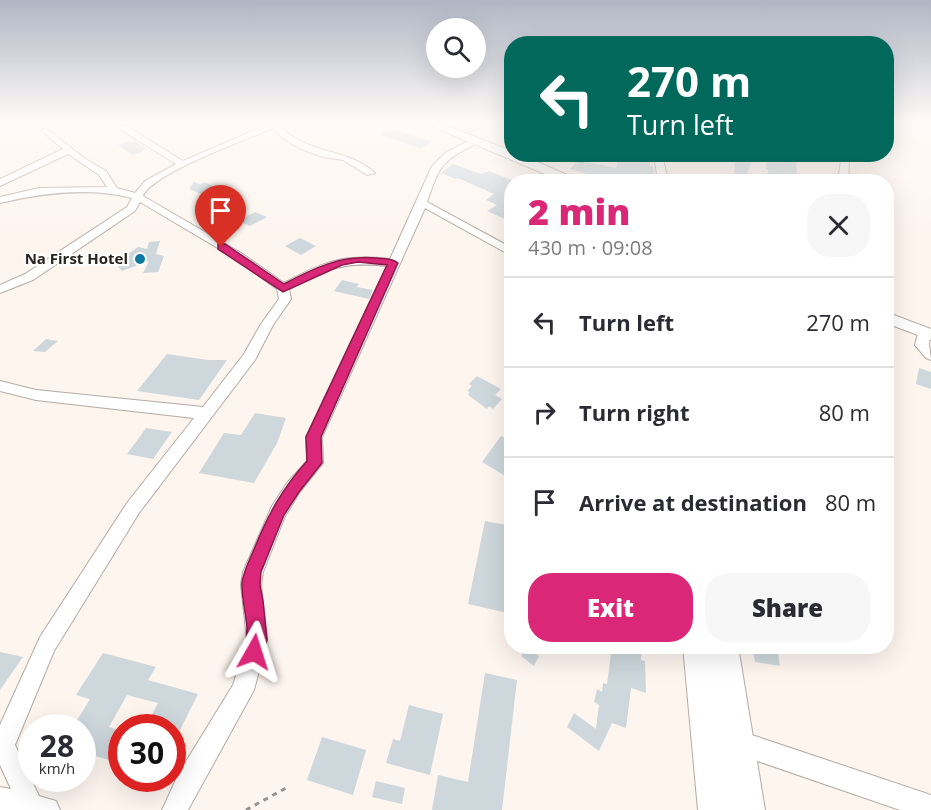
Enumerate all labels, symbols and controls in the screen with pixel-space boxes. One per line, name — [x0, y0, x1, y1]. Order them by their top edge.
map controls — [426, 18, 486, 78]
button: search — [426, 18, 486, 78]
text: 270 m — [627, 52, 751, 109]
icon: left — [528, 60, 606, 138]
text: Turn left — [627, 106, 734, 143]
pin — [195, 185, 246, 247]
text: 2 min — [528, 187, 630, 236]
icon: arrive — [204, 194, 237, 227]
button: close — [807, 194, 870, 257]
text: 430 m · 09:08 — [528, 234, 653, 261]
place label: Na First Hotel — [25, 248, 128, 268]
marker: Na First Hotel — [133, 252, 147, 266]
icon: left — [528, 306, 561, 339]
text: Turn left — [579, 307, 674, 337]
text: 270 m — [806, 307, 870, 337]
icon: right — [528, 396, 561, 429]
text: Turn right — [579, 397, 690, 427]
text: 80 m — [819, 397, 870, 427]
icon: arrive — [528, 486, 561, 519]
text: Arrive at destination — [579, 487, 807, 517]
text: 80 m — [825, 487, 876, 517]
button: Exit — [528, 573, 693, 642]
button: Share — [705, 573, 870, 642]
position arrow — [222, 620, 286, 684]
speed limit sign: 30 — [108, 714, 186, 792]
text: 28 — [40, 725, 74, 766]
text: km/h — [39, 758, 75, 778]

